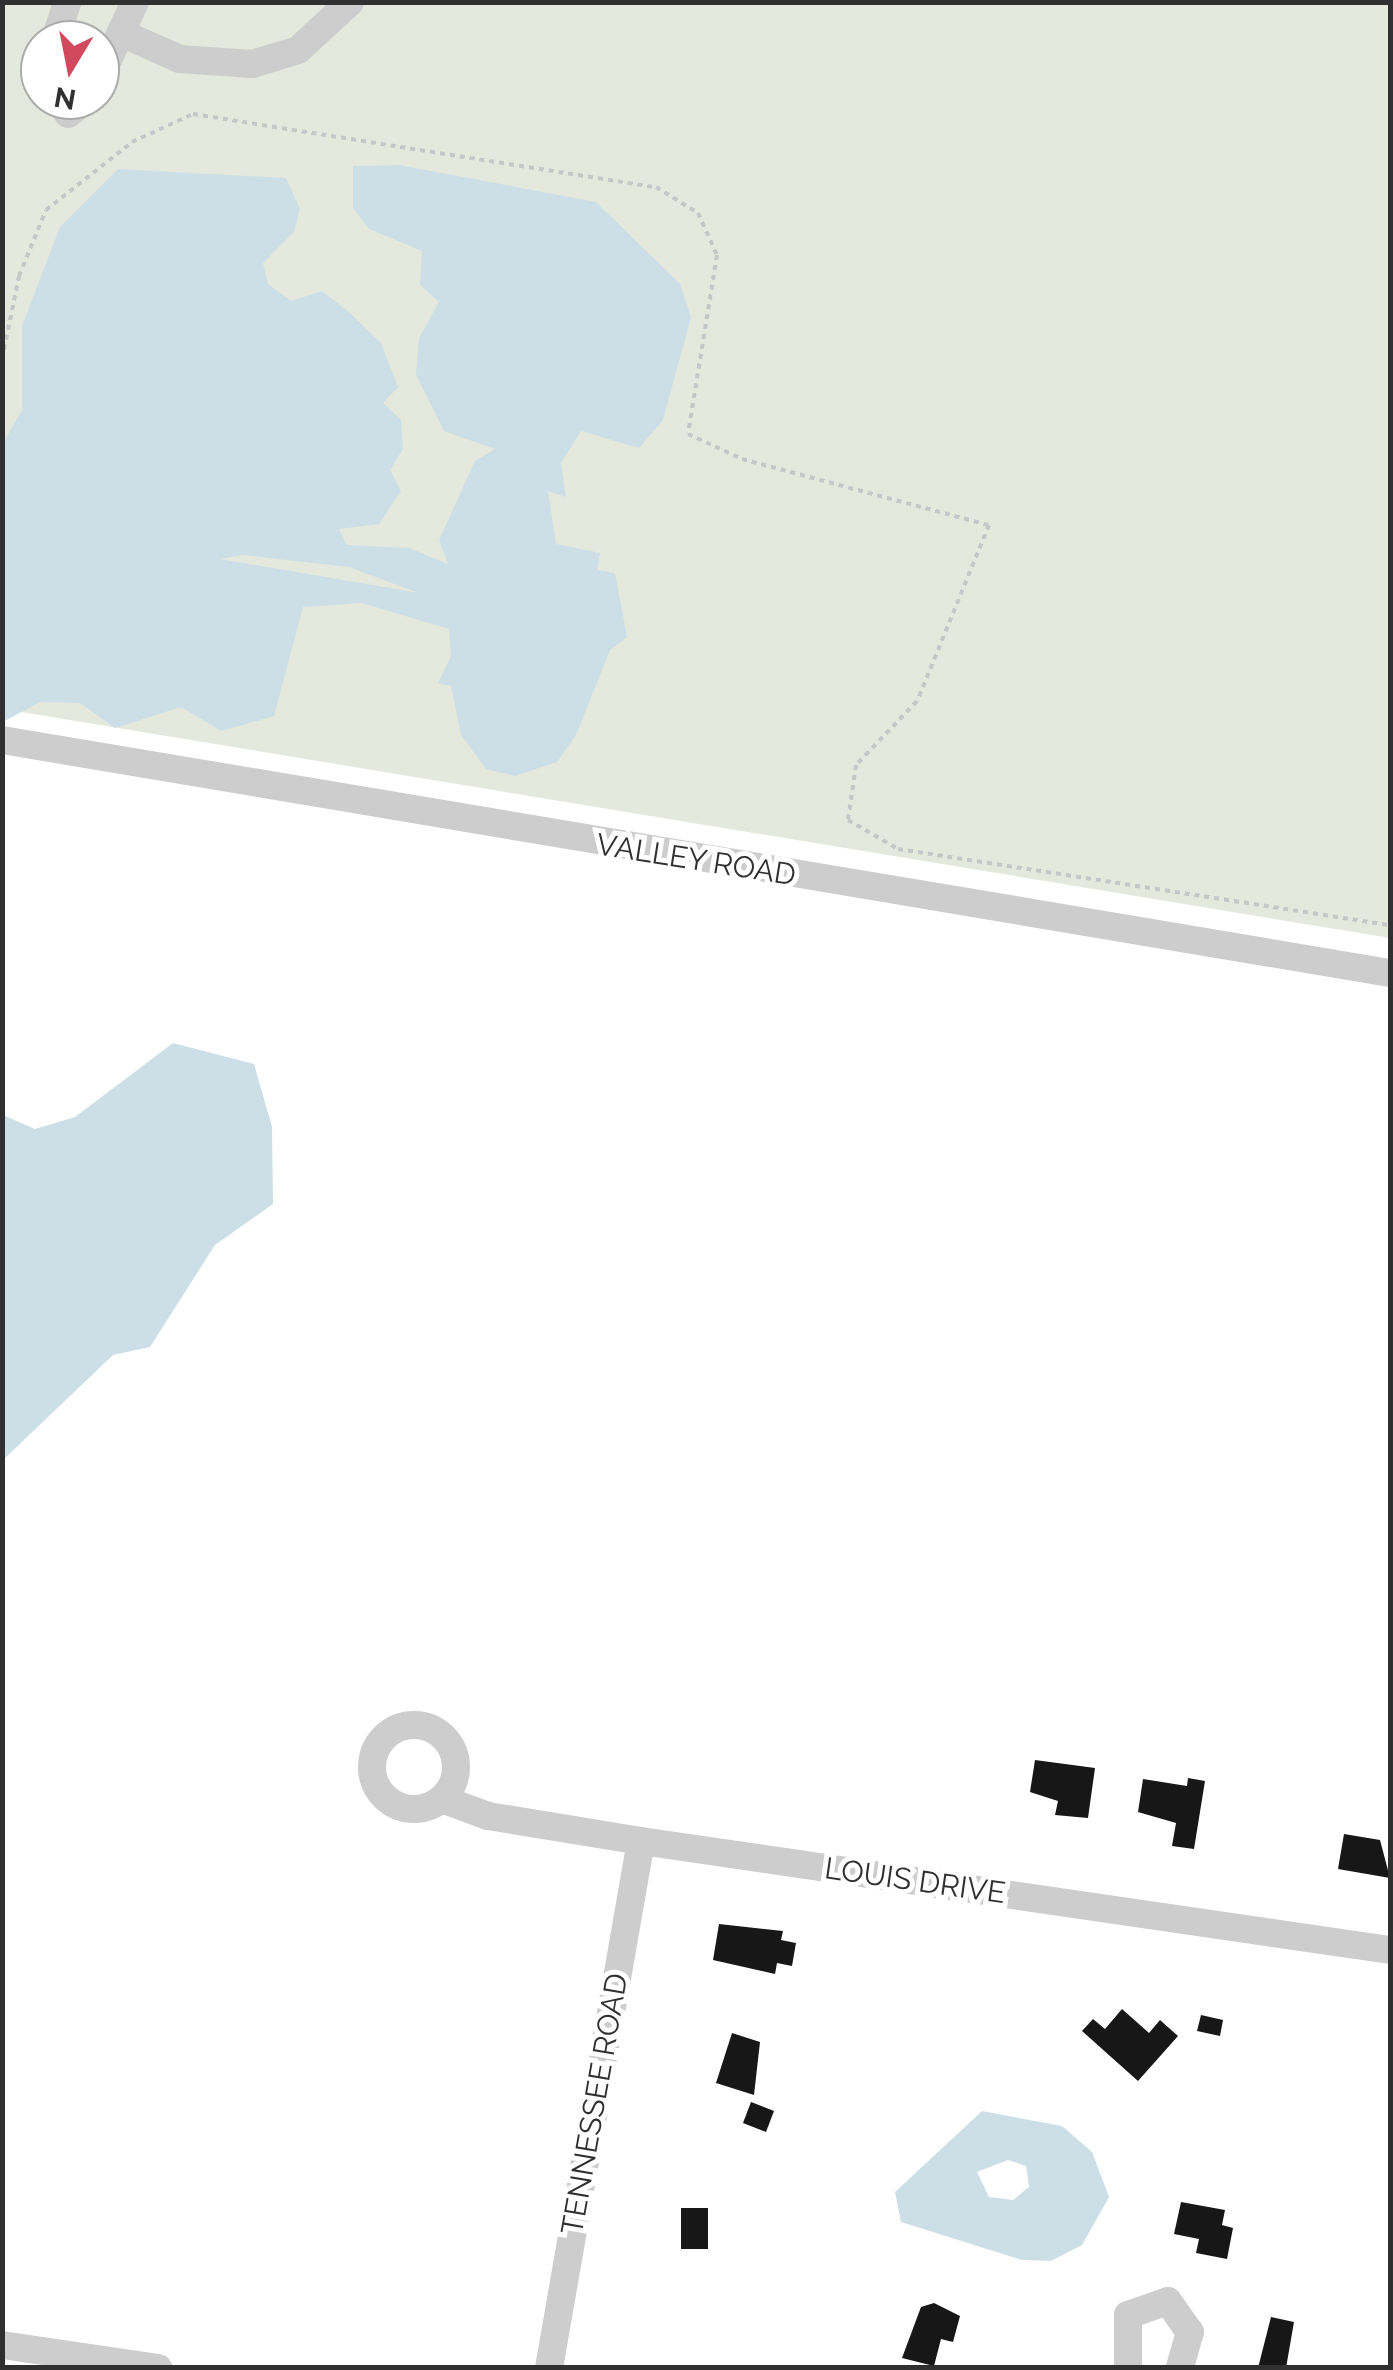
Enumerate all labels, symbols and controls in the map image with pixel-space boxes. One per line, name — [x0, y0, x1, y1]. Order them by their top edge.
north arrow — [20, 20, 120, 120]
text: N — [52, 80, 78, 116]
street label: VALLEY ROAD — [593, 826, 799, 894]
street label: LOUIS DRIVE — [822, 1850, 1008, 1912]
street label: TENNESSEE ROAD — [554, 1971, 636, 2237]

